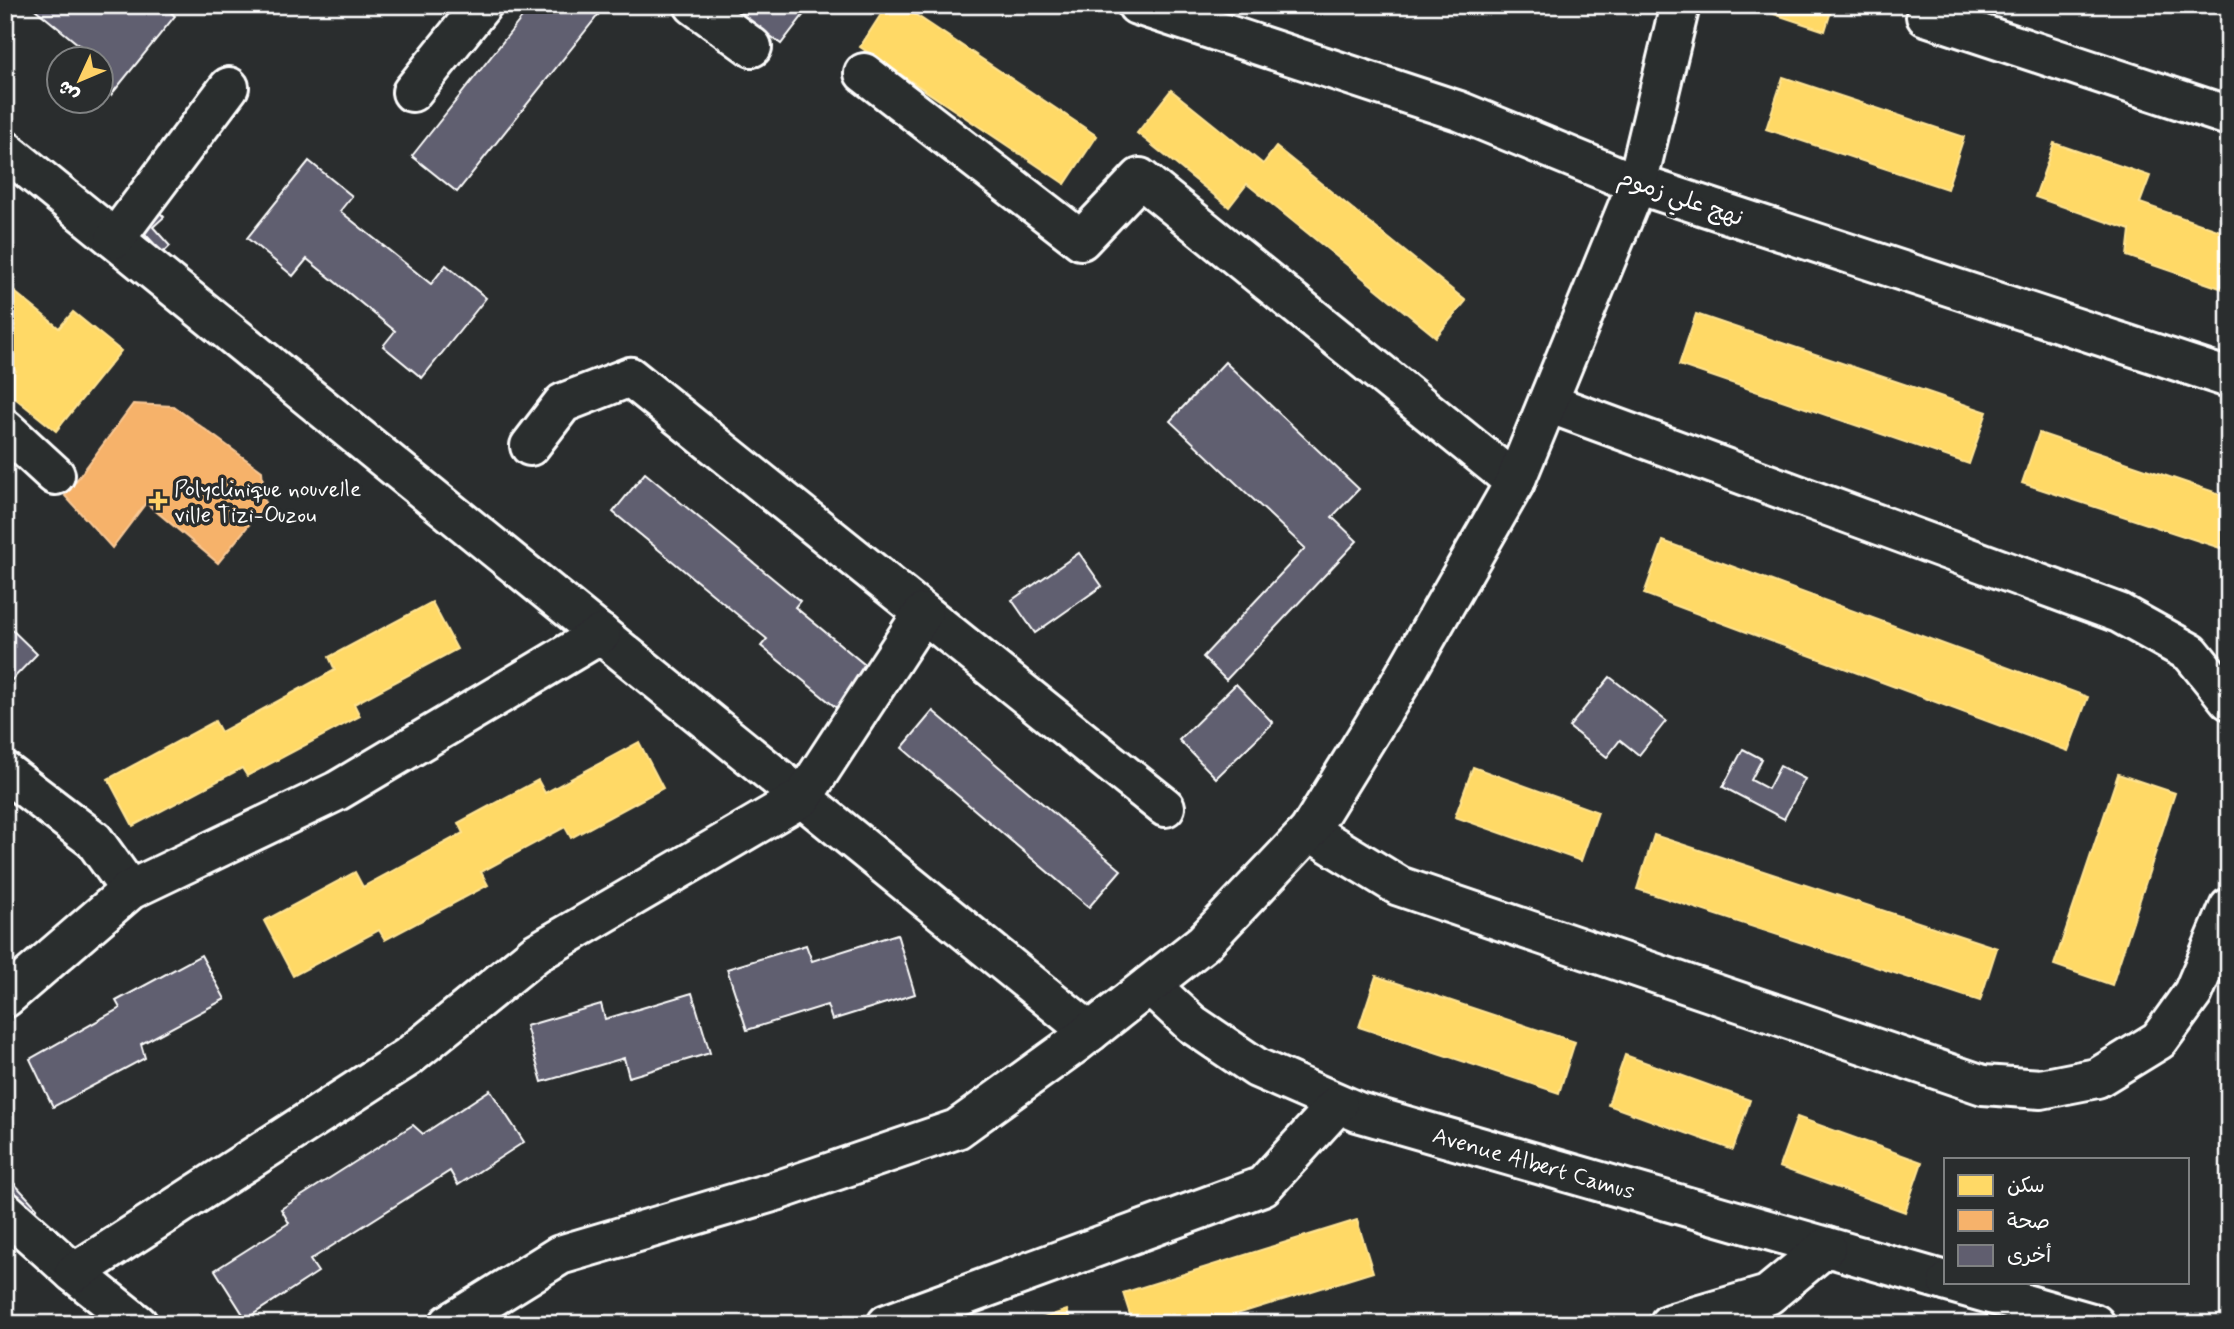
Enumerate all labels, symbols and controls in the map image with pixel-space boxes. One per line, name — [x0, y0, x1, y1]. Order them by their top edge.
north arrow — [46, 46, 116, 116]
text: ش — [53, 74, 85, 107]
street label: نهج علي زموم — [1613, 164, 1747, 238]
place label: Polyclinique nouvelle ville Tizi-Ouzou — [174, 475, 361, 531]
marker: Polyclinique nouvelle ville Tizi-Ouzou — [148, 491, 168, 511]
street label: Avenue Albert Camus — [1429, 1121, 1638, 1208]
legend — [1944, 1158, 2188, 1284]
text: سكن — [2007, 1172, 2045, 1200]
text: صحة — [2007, 1208, 2050, 1236]
text: أخرى — [2007, 1242, 2051, 1270]

